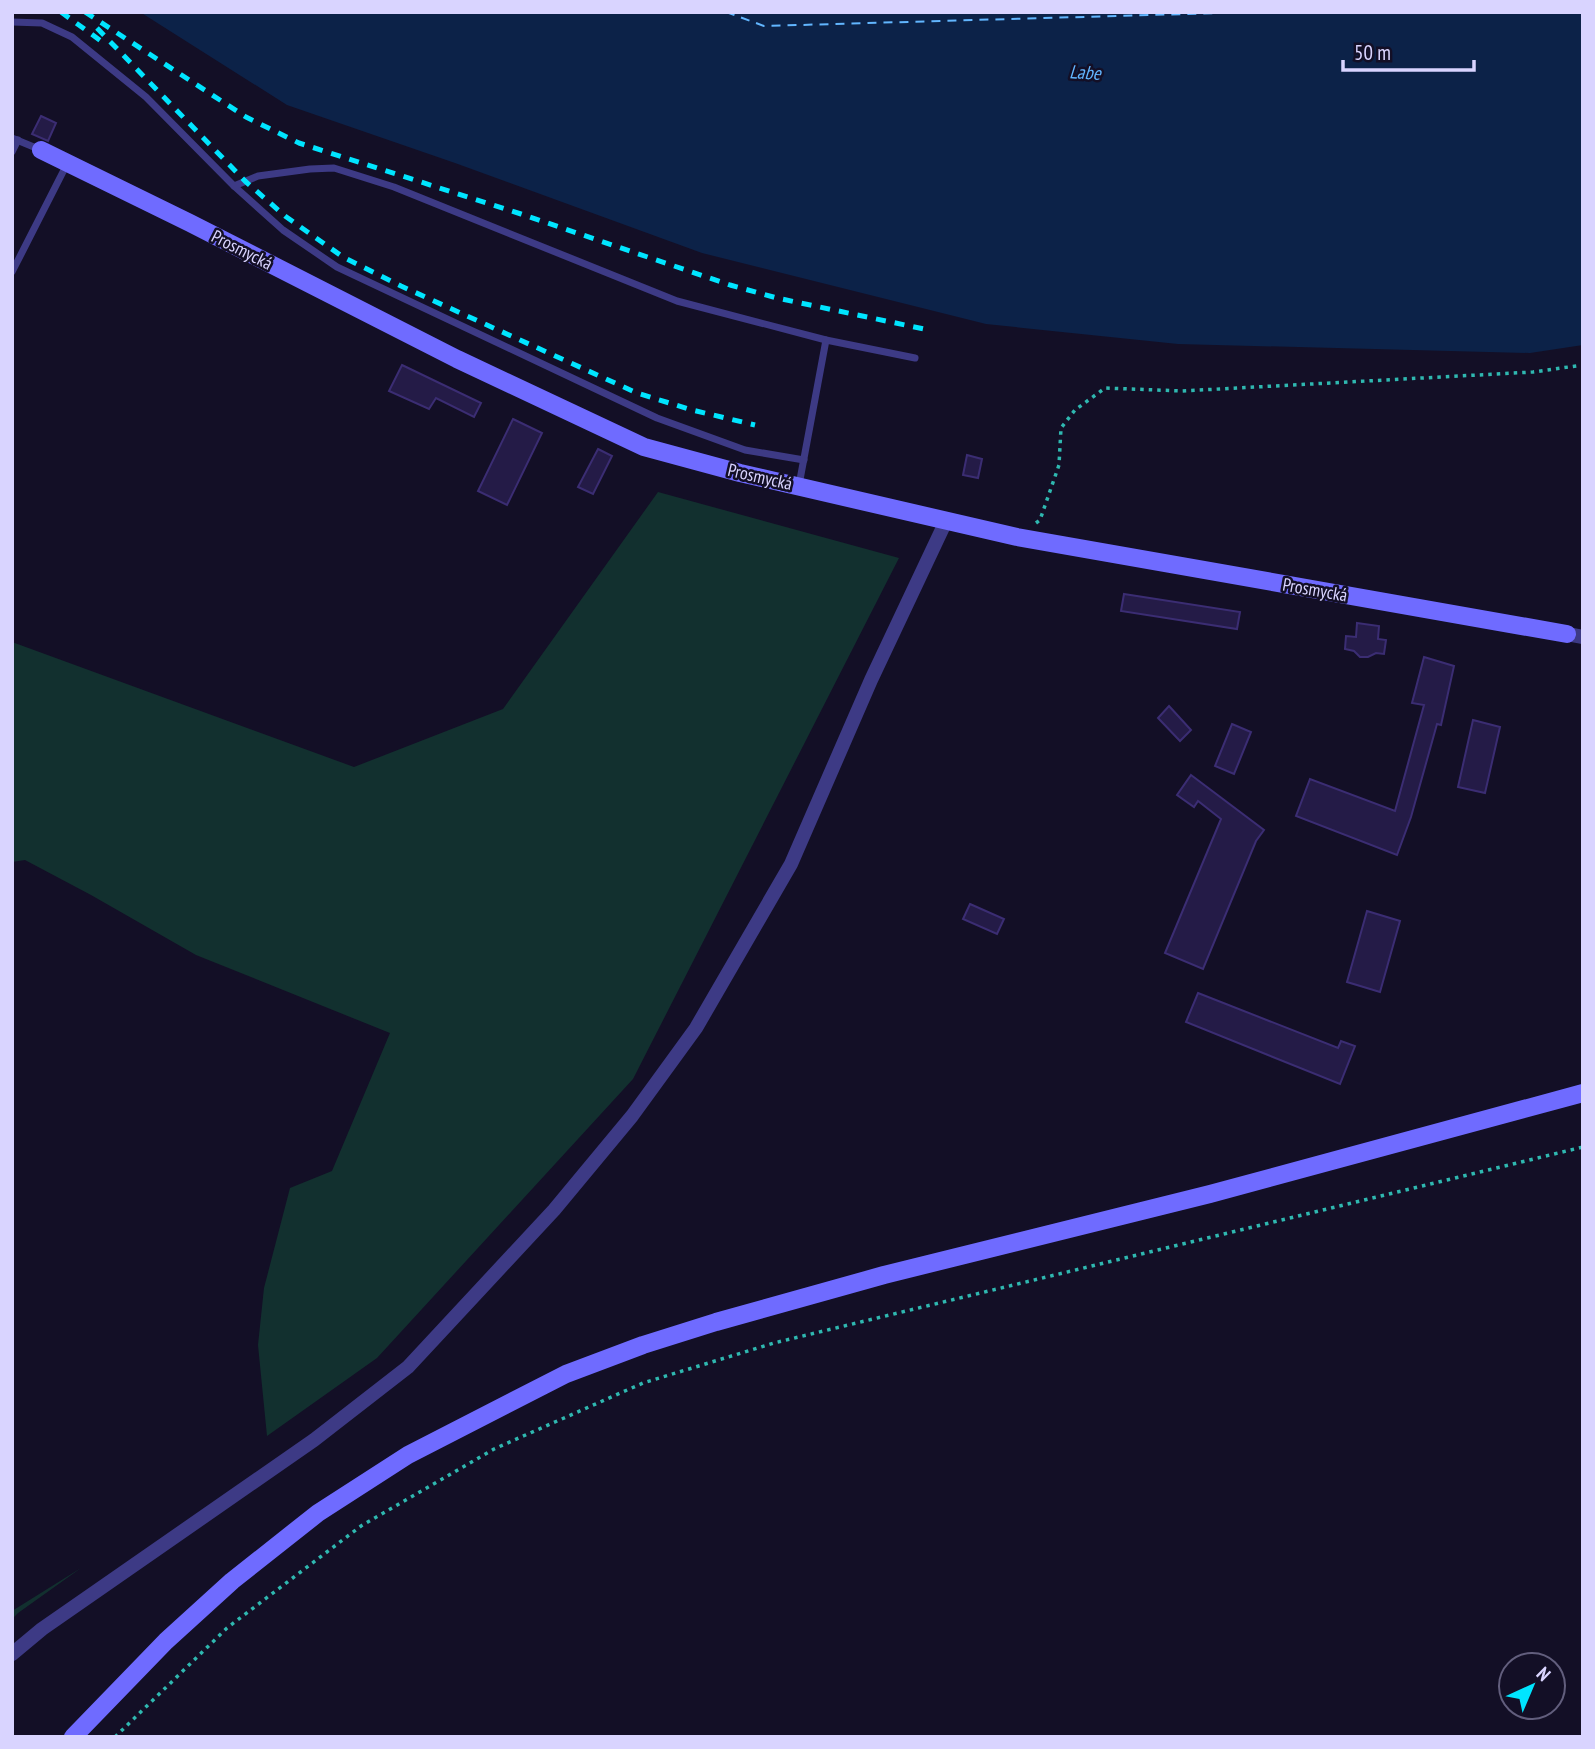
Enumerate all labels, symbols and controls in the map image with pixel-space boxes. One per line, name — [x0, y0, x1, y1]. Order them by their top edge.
scale bar — [1343, 28, 1474, 72]
text: 50 m — [1354, 39, 1391, 66]
water label: Labe — [1069, 59, 1102, 85]
street label: Prosmycká — [208, 224, 277, 275]
street label: Prosmycká — [726, 458, 795, 495]
street label: Prosmycká — [1281, 572, 1349, 607]
north arrow — [1497, 1651, 1567, 1721]
text: N — [1532, 1662, 1556, 1686]

